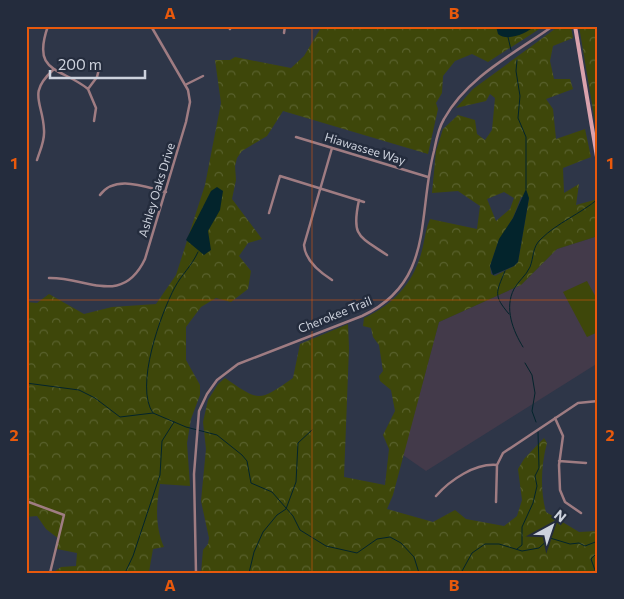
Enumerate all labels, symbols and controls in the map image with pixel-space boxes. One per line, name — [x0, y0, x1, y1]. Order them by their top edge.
text: A — [164, 3, 176, 22]
text: B — [449, 3, 460, 22]
scale bar — [50, 48, 145, 80]
text: 200 m — [58, 55, 102, 73]
street label: Hiawassee Way — [323, 129, 407, 167]
street label: Ashley Oaks Drive — [135, 141, 177, 238]
text: 1 — [10, 153, 18, 172]
text: 1 — [606, 153, 614, 172]
street label: Cherokee Trail — [296, 293, 373, 335]
text: 2 — [9, 425, 19, 444]
text: 2 — [605, 425, 615, 444]
north arrow — [526, 502, 576, 552]
text: N — [551, 506, 570, 526]
text: A — [164, 575, 176, 594]
text: B — [449, 575, 460, 594]

